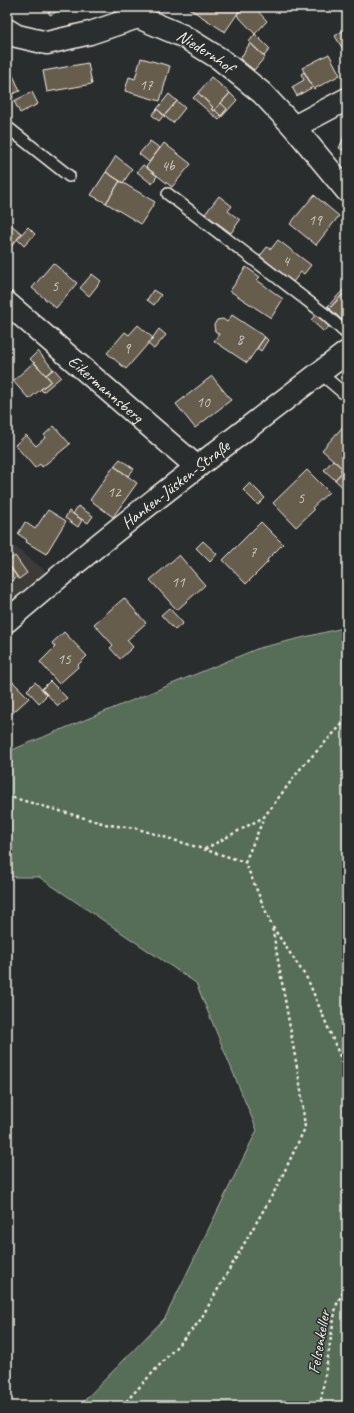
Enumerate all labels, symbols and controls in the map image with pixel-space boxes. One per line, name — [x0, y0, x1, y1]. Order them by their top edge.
street label: Niedernhof — [173, 24, 242, 79]
house number: 17 — [139, 76, 154, 95]
house number: 4b — [161, 157, 176, 176]
house number: 19 — [308, 211, 323, 230]
house number: 4 — [283, 252, 291, 271]
house number: 5 — [52, 277, 60, 296]
house number: 8 — [237, 330, 245, 349]
house number: 9 — [124, 339, 132, 358]
street label: Eikermannsberg — [64, 350, 149, 427]
house number: 10 — [196, 393, 211, 412]
street label: Hanken-Jüsken-Straße — [117, 434, 235, 533]
house number: 12 — [107, 483, 122, 502]
house number: 5 — [298, 489, 306, 508]
house number: 7 — [250, 543, 258, 562]
house number: 11 — [171, 573, 186, 592]
house number: 15 — [57, 650, 72, 669]
street label: Felsenkeller — [303, 1307, 335, 1375]

